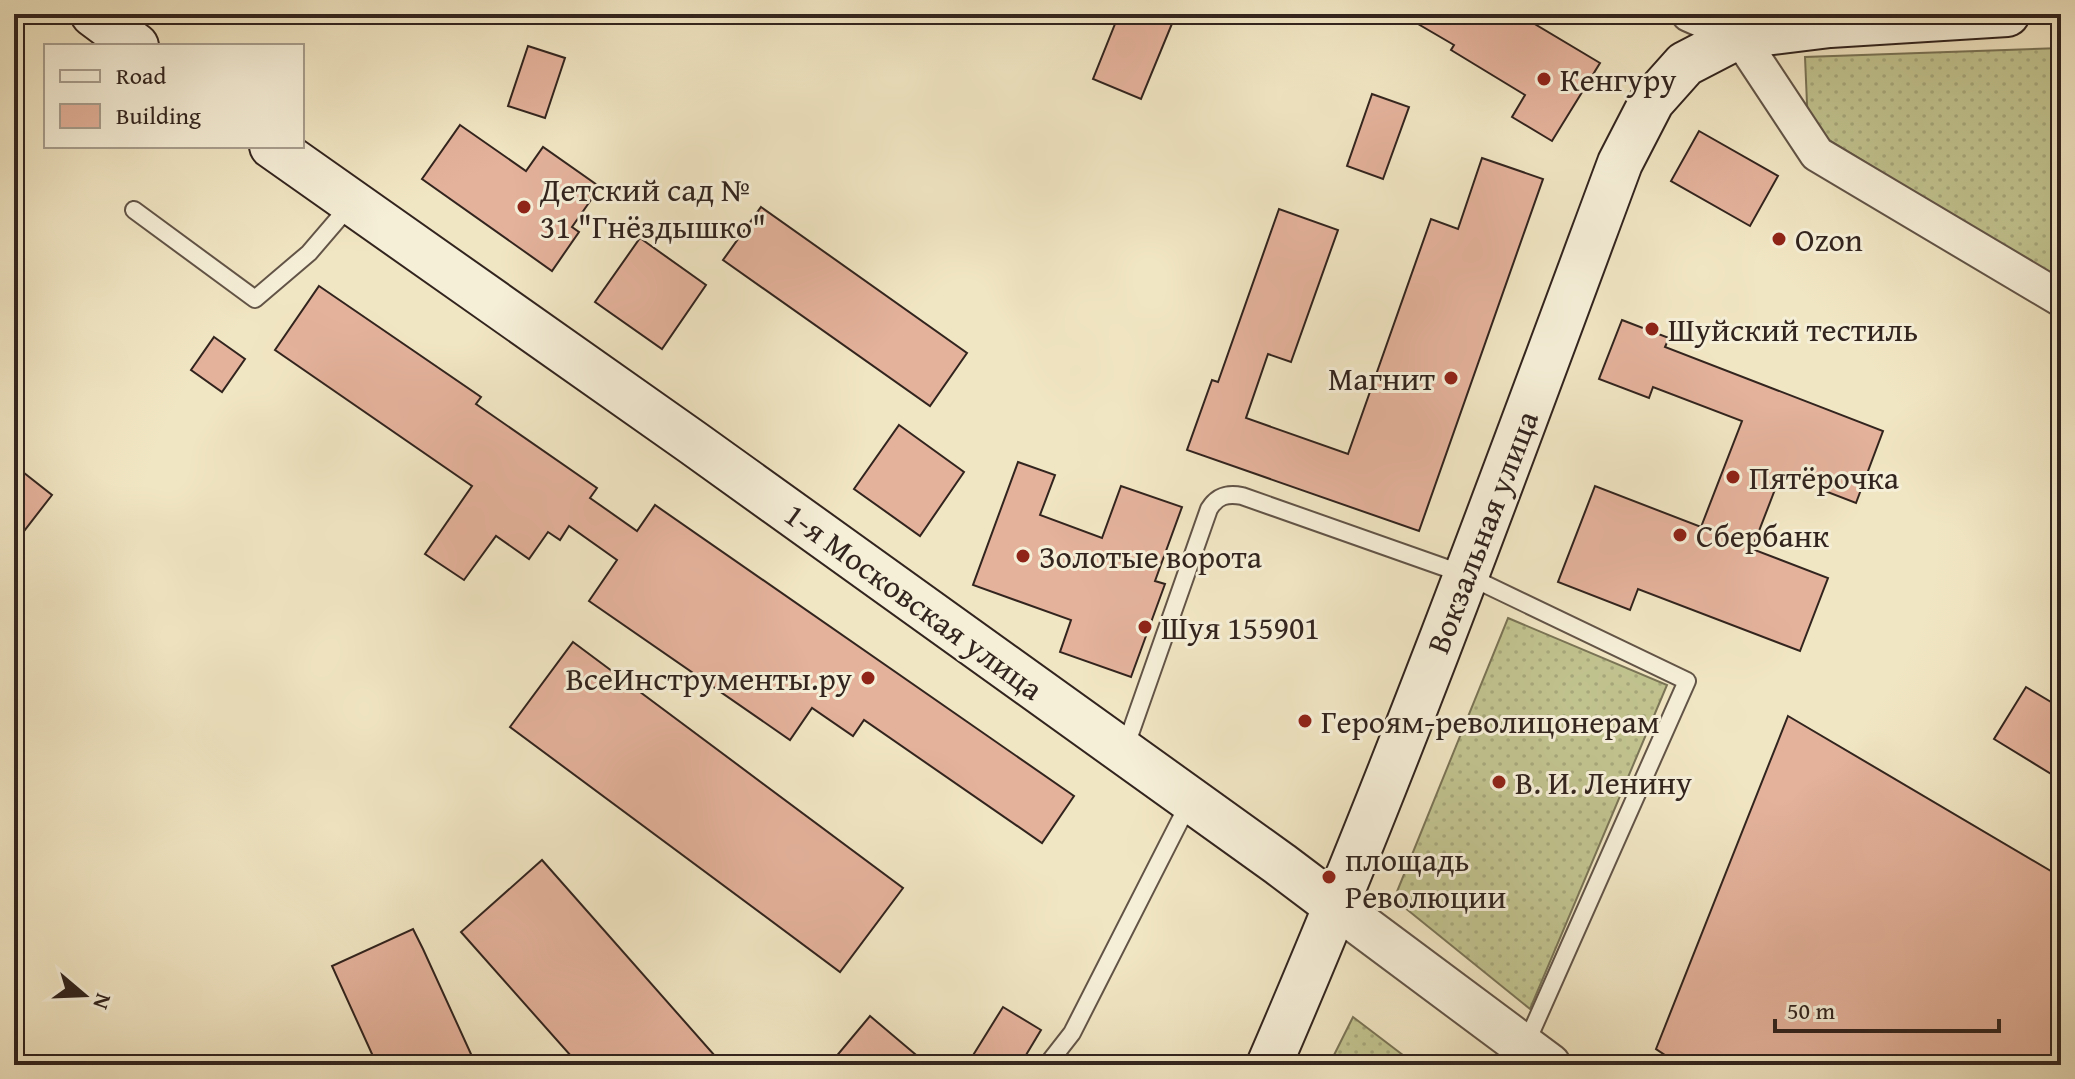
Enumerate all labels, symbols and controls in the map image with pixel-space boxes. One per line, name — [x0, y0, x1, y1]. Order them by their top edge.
legend — [44, 44, 304, 148]
place label: Кенгуру — [1560, 56, 1677, 103]
text: Road — [116, 58, 166, 93]
marker: Кенгуру — [1535, 70, 1553, 88]
text: Building — [116, 98, 201, 133]
place label: Детский сад № 31 "Гнёздышко" — [539, 166, 766, 250]
marker: Детский сад № 31 "Гнёздышко" — [515, 198, 533, 216]
place label: Ozon — [1795, 216, 1863, 263]
marker: Ozon — [1770, 230, 1788, 248]
place label: Шуйский тестиль — [1668, 306, 1918, 353]
marker: Шуйский тестиль — [1643, 320, 1661, 338]
place label: Магнит — [1328, 355, 1436, 402]
marker: Магнит — [1442, 369, 1460, 387]
street label: Вокзальная улица — [1414, 403, 1550, 660]
place label: Пятёрочка — [1749, 454, 1900, 501]
marker: Пятёрочка — [1724, 468, 1742, 486]
street label: 1-я Московская улица — [775, 491, 1054, 711]
place label: Сбербанк — [1696, 512, 1829, 559]
marker: Сбербанк — [1671, 526, 1689, 544]
place label: Золотые ворота — [1039, 533, 1263, 580]
marker: Золотые ворота — [1014, 547, 1032, 565]
place label: Шуя 155901 — [1161, 604, 1320, 651]
marker: Шуя 155901 — [1136, 618, 1154, 636]
place label: ВсеИнструменты.ру — [566, 655, 852, 702]
marker: ВсеИнструменты.ру — [859, 669, 877, 687]
place label: Героям-револицонерам — [1321, 698, 1660, 745]
marker: Героям-револицонерам — [1296, 712, 1314, 730]
place label: В. И. Ленину — [1515, 759, 1692, 806]
marker: В. И. Ленину — [1490, 773, 1508, 791]
place label: площадь Революции — [1345, 836, 1506, 920]
marker: площадь Революции — [1320, 868, 1338, 886]
north arrow — [44, 955, 124, 1035]
scale bar — [1775, 983, 1999, 1033]
text: N — [85, 989, 120, 1014]
text: 50 m — [1787, 993, 1835, 1028]

